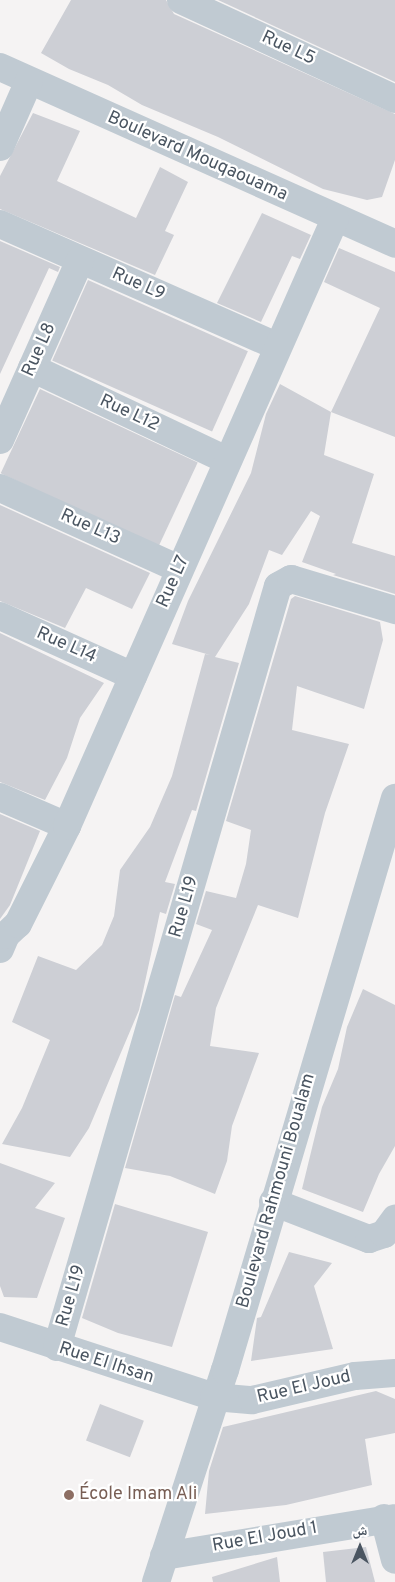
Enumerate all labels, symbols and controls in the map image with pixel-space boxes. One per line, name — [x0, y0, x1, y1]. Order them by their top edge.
street label: Rue L5 — [258, 27, 318, 71]
street label: Boulevard Mouqaouama — [104, 107, 290, 207]
street label: Rue L9 — [108, 264, 168, 306]
street label: Rue L8 — [19, 320, 61, 380]
street label: Rue L12 — [96, 391, 162, 437]
street label: Rue L13 — [57, 505, 123, 551]
street label: Rue L7 — [153, 553, 195, 611]
street label: Rue L14 — [33, 623, 99, 669]
street label: Rue L19 — [166, 874, 204, 940]
street label: Boulevard Rahmouni Boualam — [233, 1071, 321, 1311]
street label: Rue L19 — [53, 1263, 91, 1329]
street label: Rue El Ihsan — [56, 1338, 156, 1390]
street label: Rue El Joud — [255, 1367, 353, 1409]
place label: École Imam Ali — [79, 1484, 198, 1506]
marker: École Imam Ali — [63, 1489, 75, 1501]
street label: Rue El Joud 1 — [211, 1518, 319, 1558]
north arrow — [335, 1522, 385, 1572]
text: ش — [353, 1523, 367, 1540]

